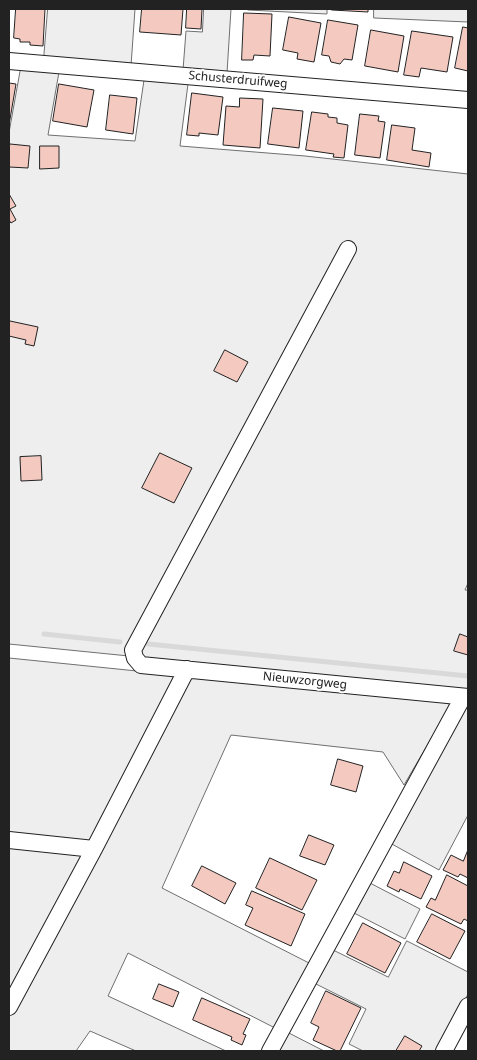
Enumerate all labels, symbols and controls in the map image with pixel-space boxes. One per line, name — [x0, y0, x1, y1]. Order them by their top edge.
street label: Schusterdruifweg — [188, 69, 288, 91]
street label: Nieuwzorgweg — [262, 669, 348, 693]

